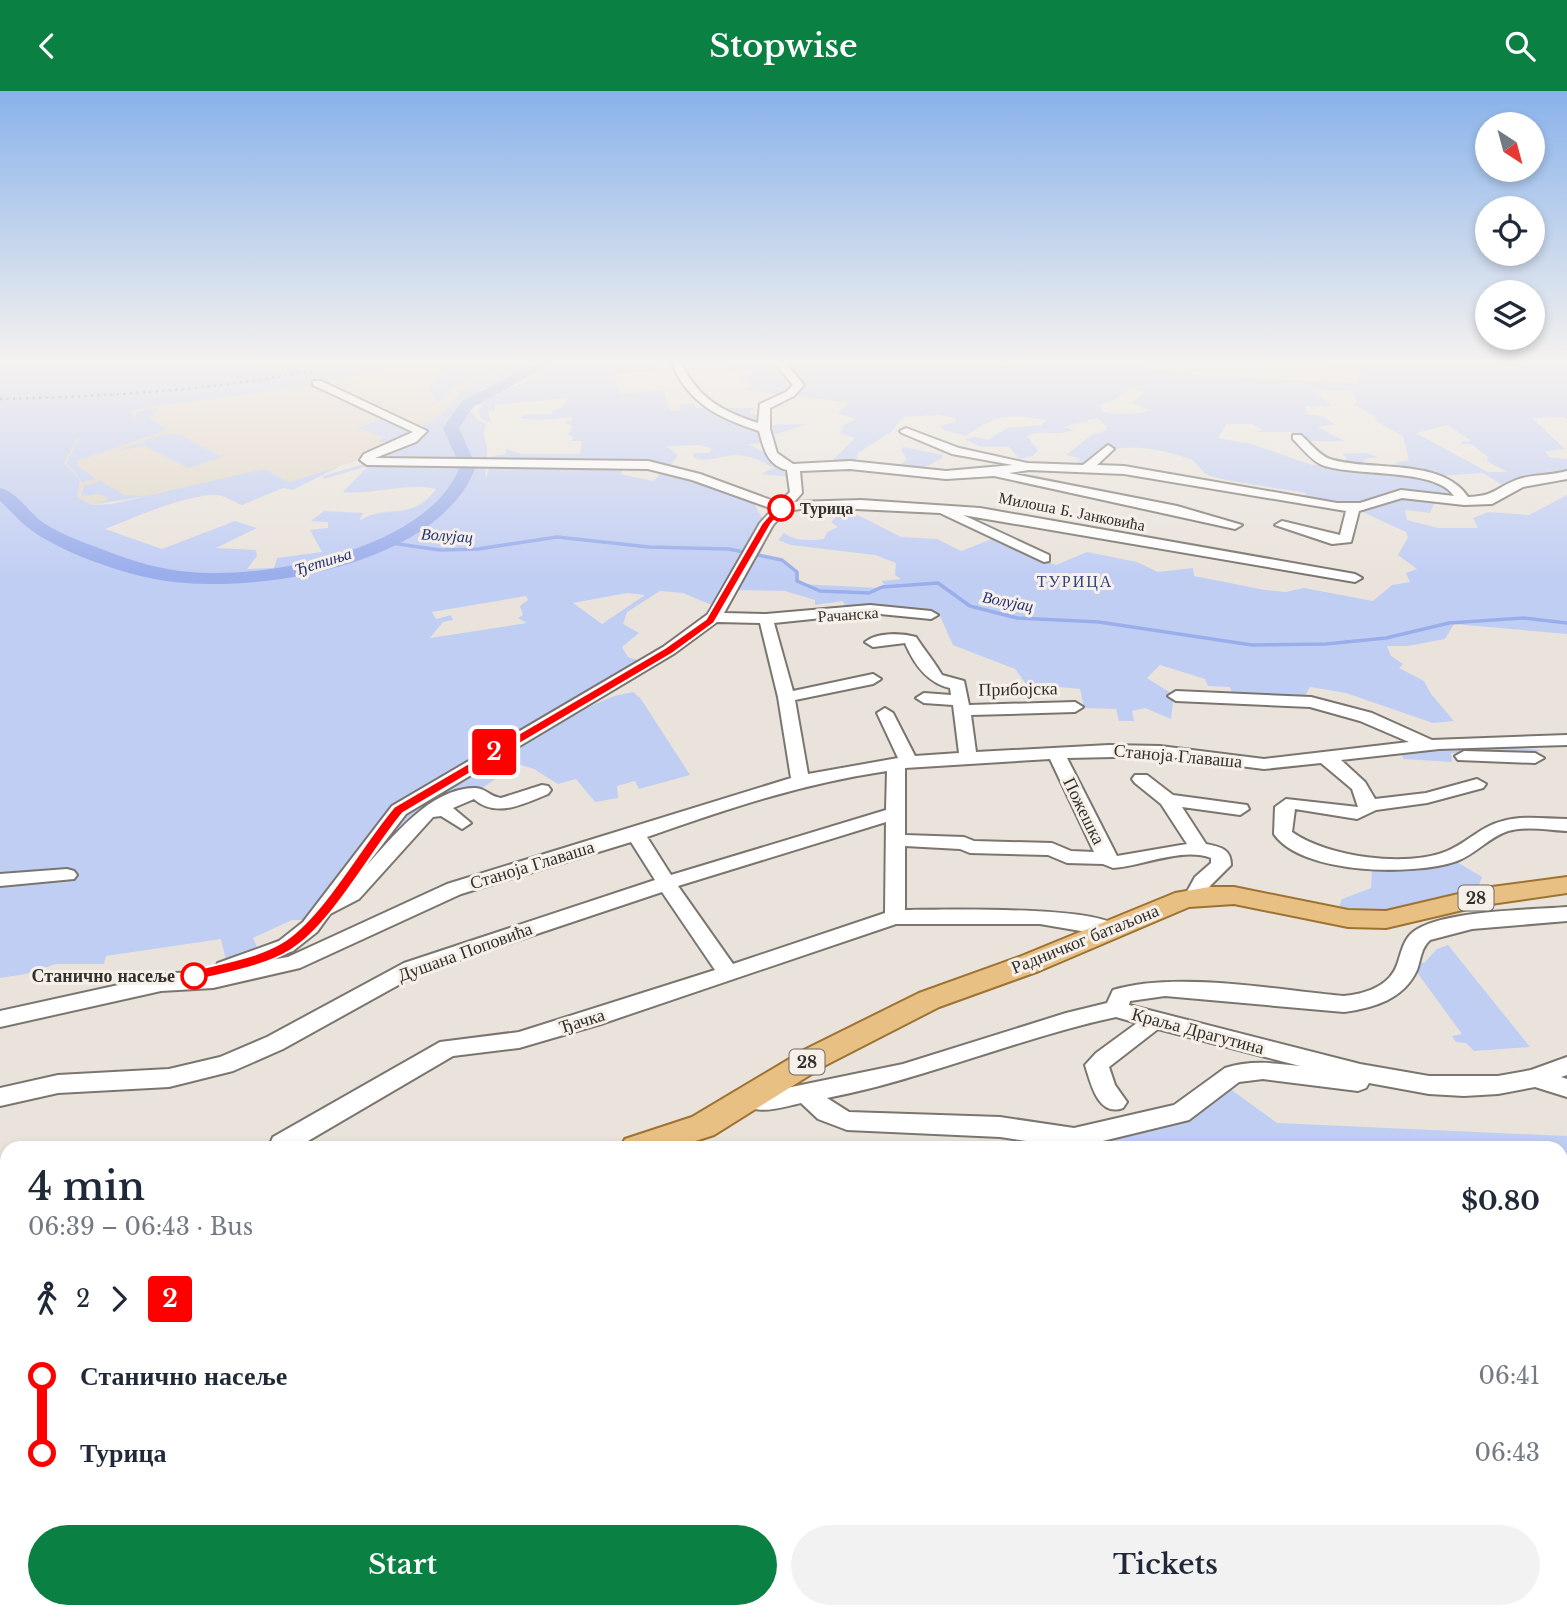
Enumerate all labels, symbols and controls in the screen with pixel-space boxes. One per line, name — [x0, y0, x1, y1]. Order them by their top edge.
text: Stopwise — [709, 26, 858, 66]
icon: back — [28, 27, 66, 65]
icon: search — [1501, 27, 1539, 65]
north arrow — [1475, 112, 1545, 182]
map controls — [1475, 112, 1545, 350]
button: locate — [1475, 196, 1545, 266]
button: layers — [1475, 280, 1545, 350]
street label: Милоша Б. Јанковића — [997, 487, 1147, 535]
marker: Турица — [768, 495, 794, 521]
place label: Турица — [800, 498, 853, 518]
water label: Волујац — [421, 523, 473, 547]
water label: Ђетиња — [292, 543, 354, 579]
district label: ТУРИЦА — [1037, 571, 1113, 591]
water label: Волујац — [981, 586, 1035, 616]
street label: Рачанска — [817, 602, 879, 626]
street label: Прибојска — [978, 677, 1058, 701]
line badge: 2 — [471, 729, 517, 775]
text: 2 — [486, 737, 502, 766]
street label: Станоја Главаша — [1113, 739, 1243, 773]
street label: Пожешка — [1058, 774, 1110, 848]
street label: Станоја Главаша — [467, 836, 597, 894]
road number: 28 — [1458, 885, 1494, 911]
street label: Радничког батаљона — [1008, 899, 1162, 979]
street label: Душана Поповића — [395, 917, 535, 987]
marker: Станично насеље — [181, 963, 207, 989]
place label: Станично насеље — [32, 965, 175, 987]
street label: Краља Драгутина — [1129, 1003, 1267, 1059]
street label: Ђачка — [557, 1004, 607, 1038]
road number: 28 — [790, 1050, 824, 1075]
text: 4 min — [28, 1163, 145, 1210]
text: $0.80 — [1461, 1185, 1540, 1217]
text: 06:39 – 06:43 · Bus — [28, 1213, 253, 1241]
icon: walk — [28, 1280, 66, 1318]
icon: forward — [100, 1280, 138, 1318]
text: 2 — [162, 1284, 178, 1313]
text: 2 — [76, 1285, 90, 1313]
text: Станично насеље — [80, 1360, 287, 1392]
text: 06:41 — [1479, 1362, 1540, 1390]
text: Турица — [80, 1437, 166, 1469]
text: 06:43 — [1475, 1439, 1540, 1467]
button: Start — [28, 1525, 777, 1605]
button: Tickets — [791, 1525, 1540, 1605]

